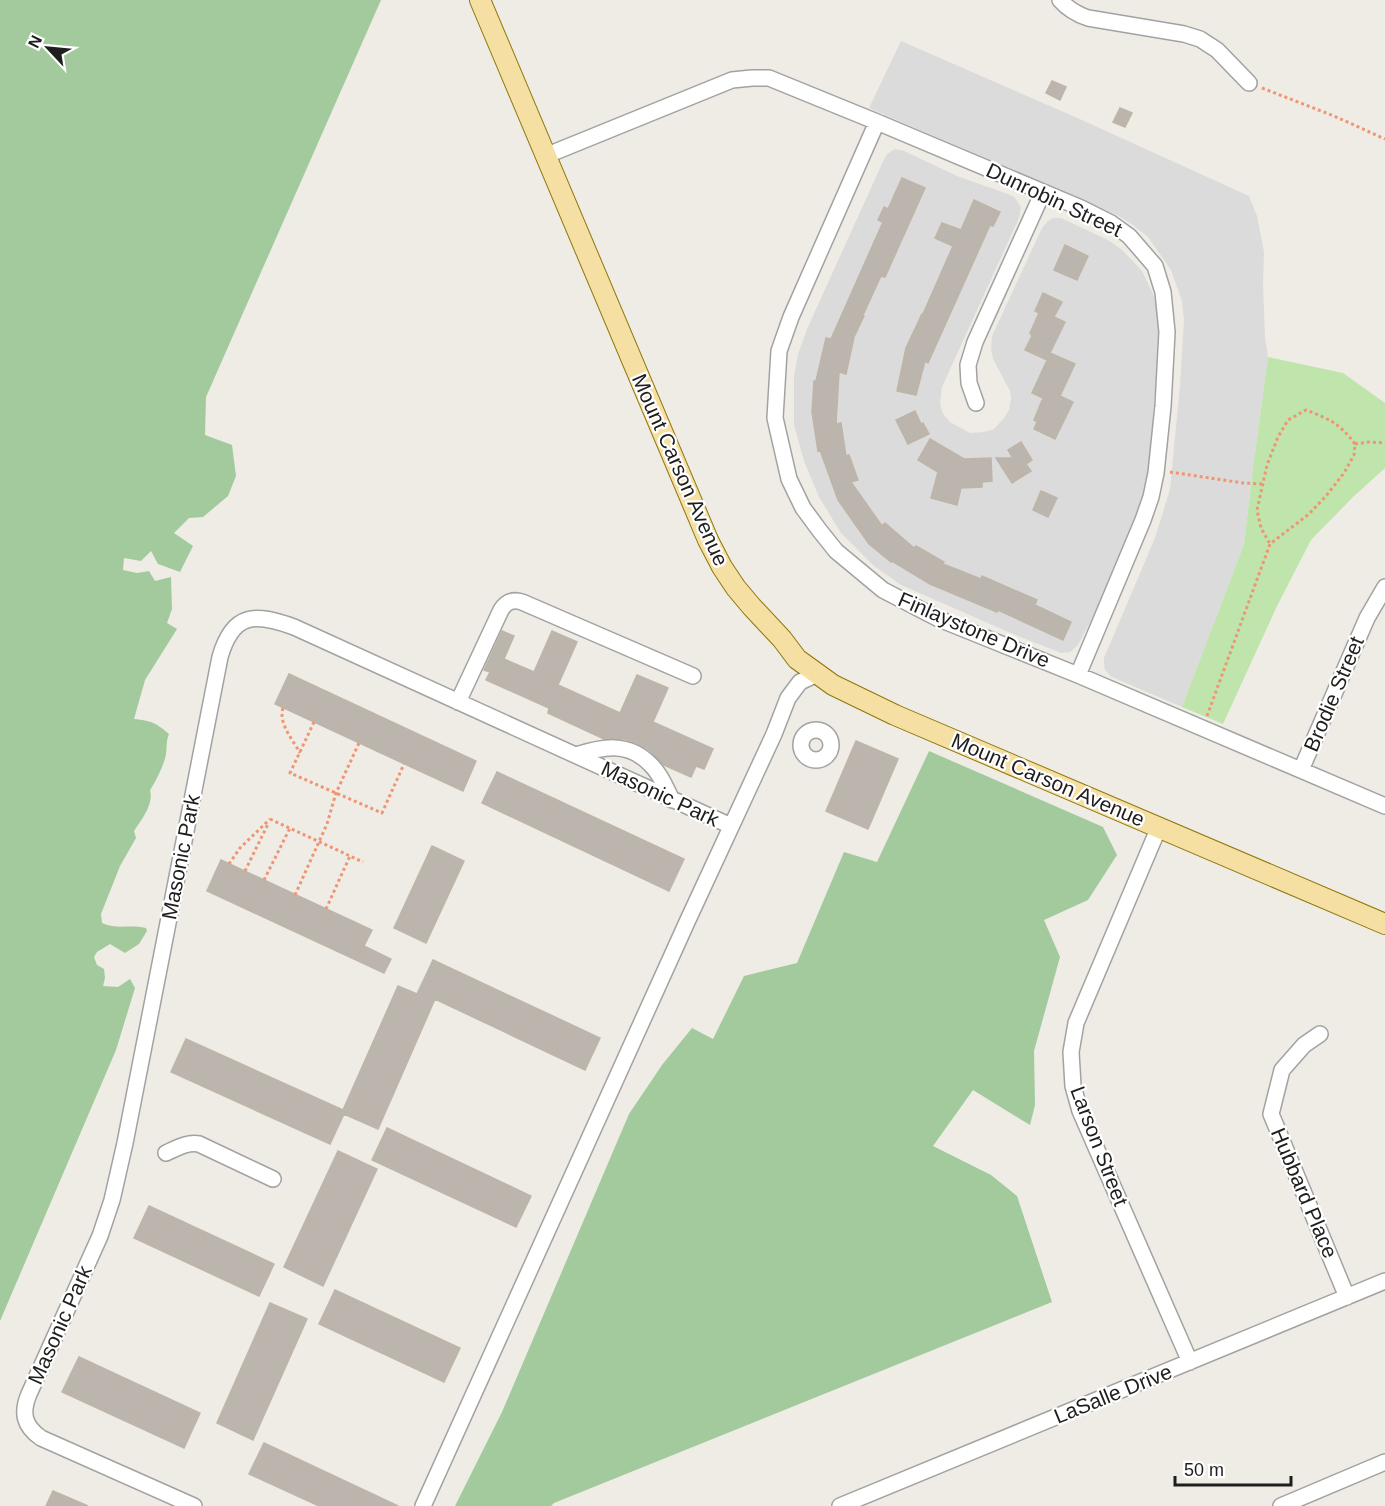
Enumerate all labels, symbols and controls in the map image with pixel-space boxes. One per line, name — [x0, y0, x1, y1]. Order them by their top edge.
north arrow — [18, 18, 78, 78]
text: N — [25, 33, 45, 51]
street label: Dunrobin Street — [983, 158, 1126, 241]
street label: Mount Carson Avenue — [628, 370, 733, 569]
street label: Finlaystone Drive — [895, 587, 1053, 672]
street label: Brodie Street — [1299, 633, 1368, 755]
street label: Mount Carson Avenue — [948, 728, 1148, 831]
street label: Masonic Park — [598, 756, 723, 831]
street label: Masonic Park — [157, 792, 204, 922]
street label: Larson Street — [1066, 1083, 1133, 1209]
street label: Hubbard Place — [1267, 1124, 1342, 1261]
street label: Masonic Park — [23, 1262, 96, 1388]
street label: LaSalle Drive — [1051, 1359, 1175, 1428]
scale bar — [1175, 1449, 1290, 1487]
text: 50 m — [1184, 1460, 1224, 1480]

